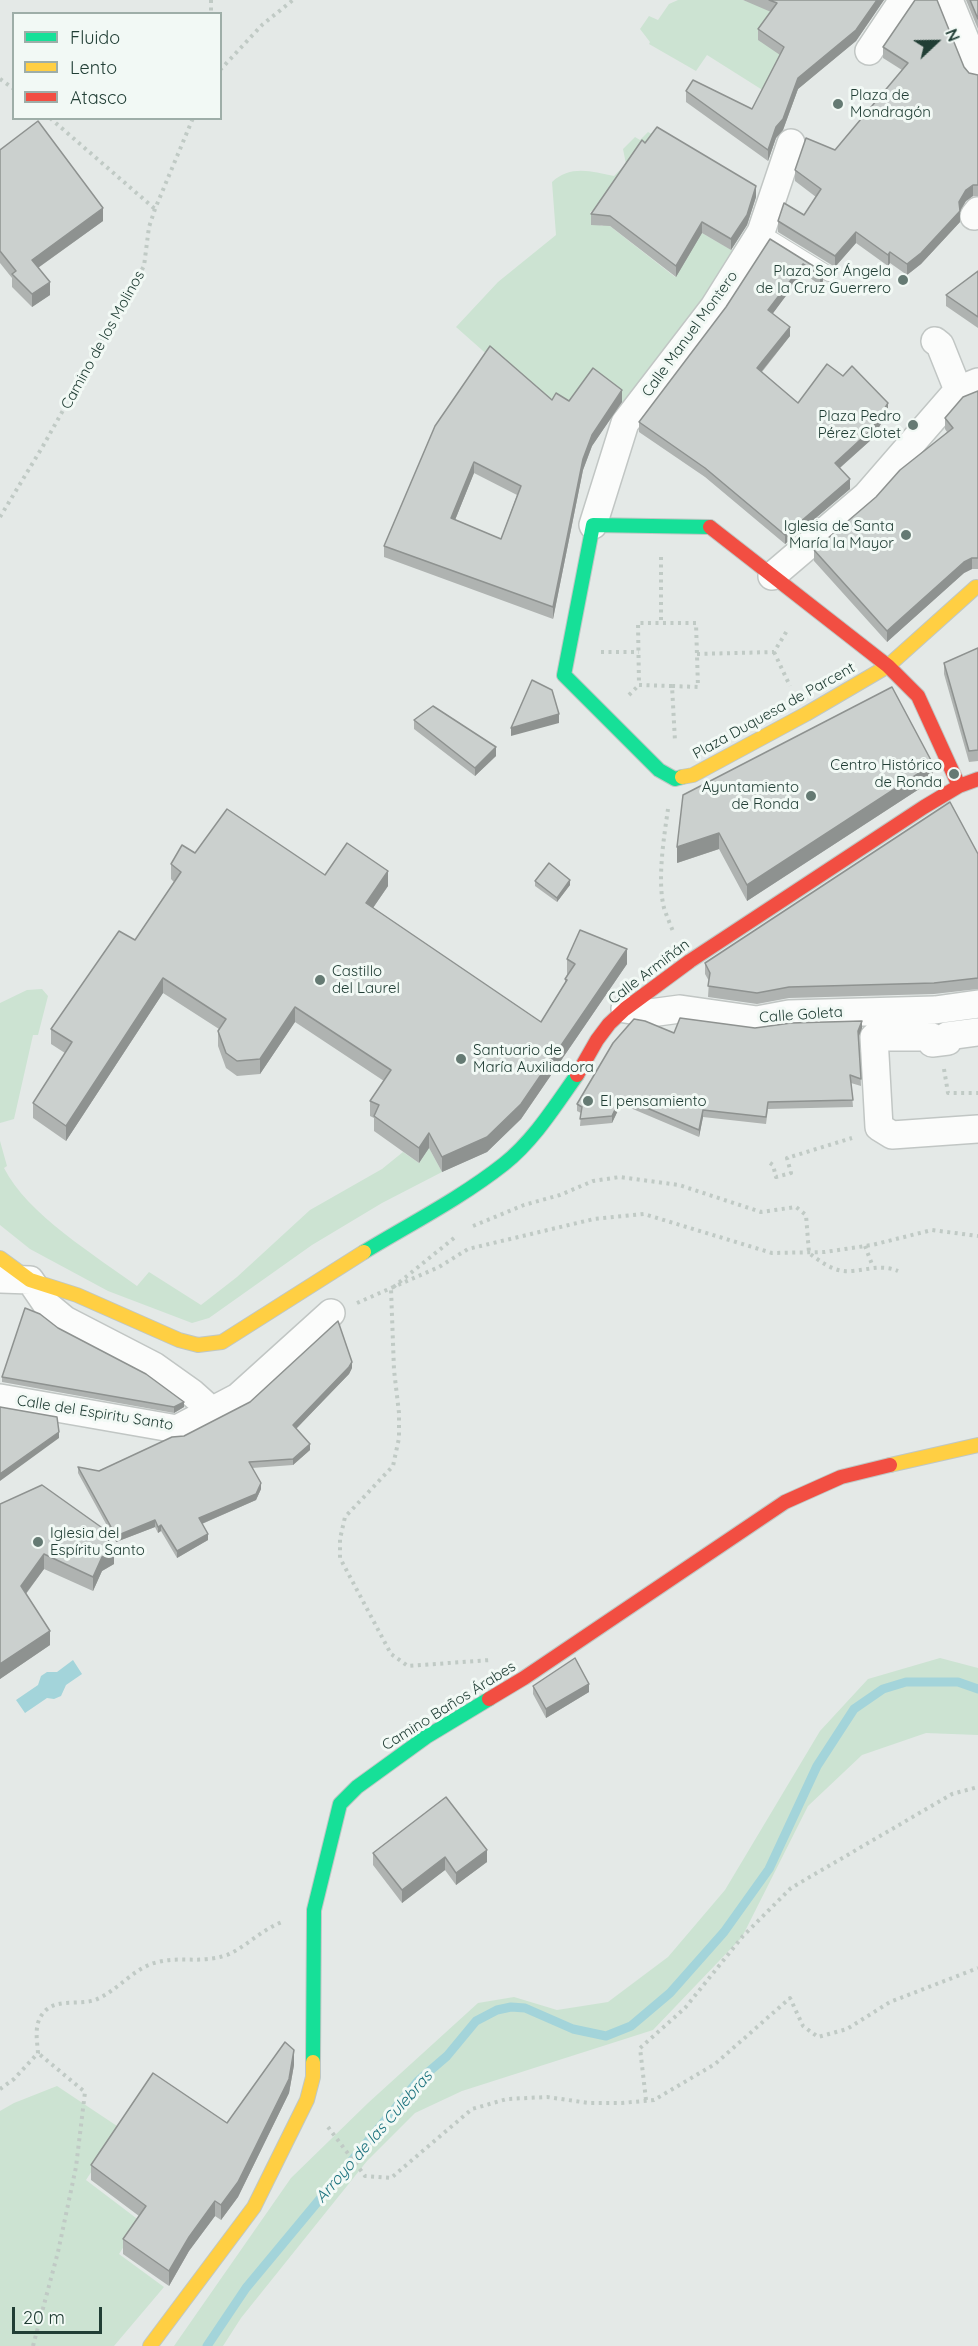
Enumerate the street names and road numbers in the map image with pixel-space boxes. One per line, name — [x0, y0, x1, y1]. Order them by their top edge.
street label: Camino de los Molinos — [57, 268, 149, 412]
street label: Calle Manuel Montero — [638, 268, 742, 400]
street label: Plaza Duquesa de Parcent — [690, 659, 858, 763]
street label: Calle Armiñán — [605, 936, 693, 1008]
street label: Calle Goleta — [759, 1003, 843, 1027]
street label: Calle del Espiritu Santo — [16, 1392, 174, 1434]
street label: Camino Baños Árabes — [379, 1657, 519, 1755]

